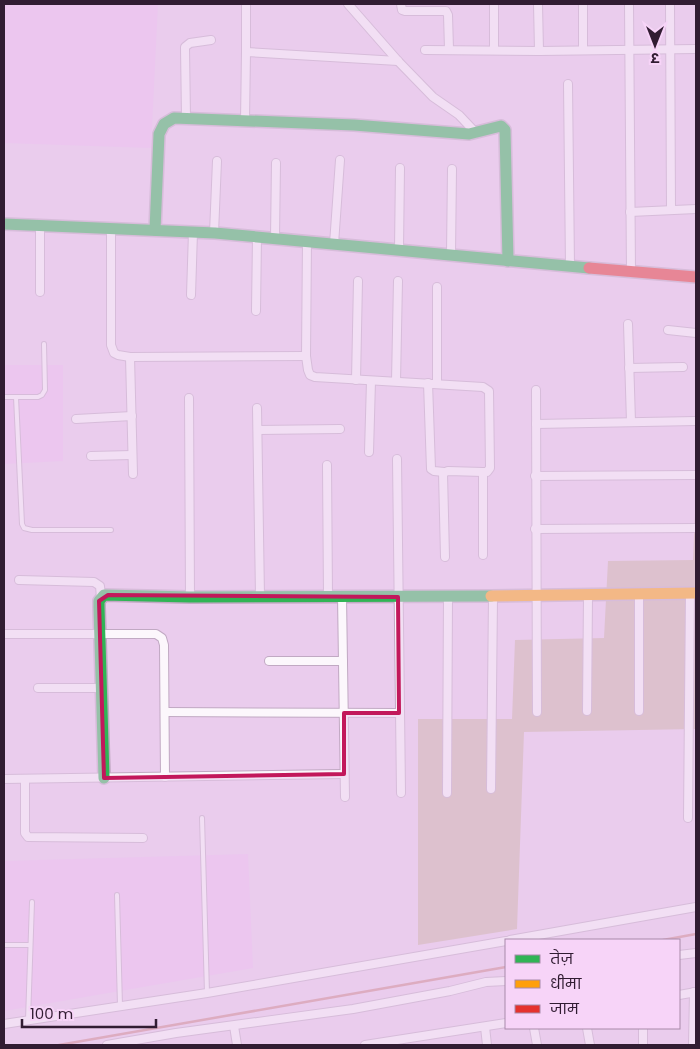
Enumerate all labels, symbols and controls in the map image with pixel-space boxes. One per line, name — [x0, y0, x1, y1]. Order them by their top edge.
north arrow — [630, 20, 680, 70]
text: उ — [650, 48, 660, 68]
legend — [505, 939, 680, 1029]
text: तेज़ — [549, 948, 573, 969]
text: धीमा — [550, 973, 582, 994]
scale bar — [22, 996, 156, 1028]
text: जाम — [549, 998, 580, 1019]
text: 100 m — [30, 1003, 73, 1024]

